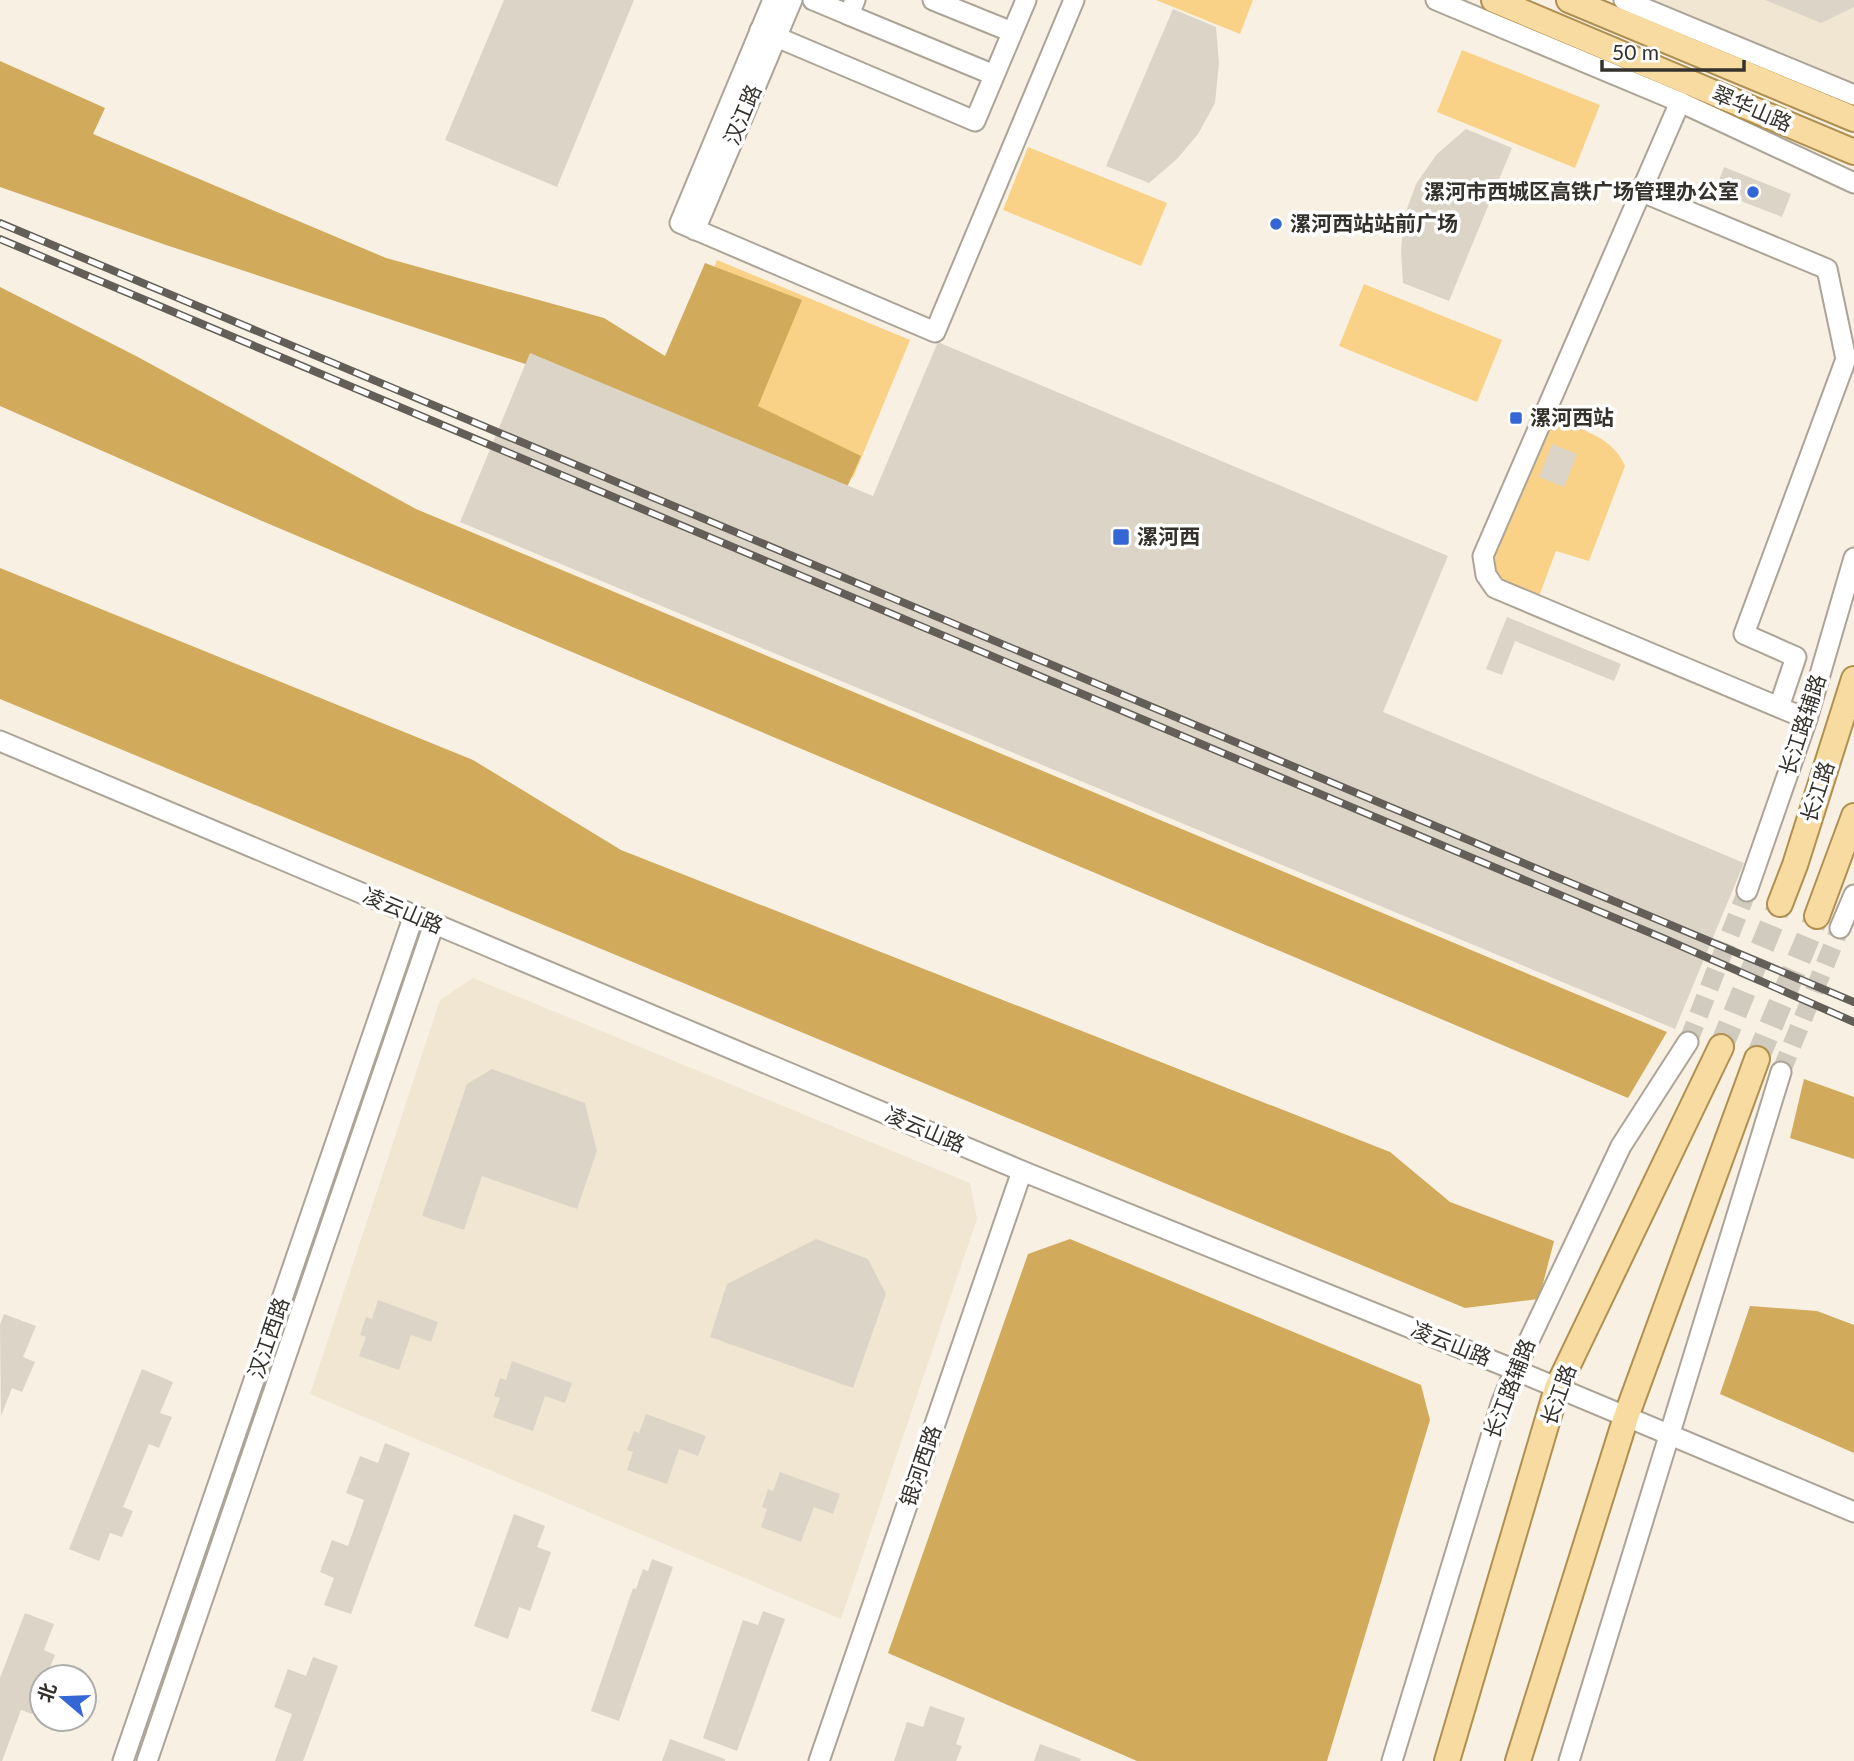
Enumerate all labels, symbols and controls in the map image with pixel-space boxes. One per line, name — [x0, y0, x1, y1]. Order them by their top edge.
scale bar — [1602, 28, 1744, 72]
text: 50 m — [1612, 39, 1659, 64]
street label: 翠华山路 — [1709, 80, 1796, 136]
street label: 汉江路 — [718, 81, 765, 148]
place label: 漯河市西城区高铁广场管理办公室 — [1424, 178, 1739, 203]
marker: 漯河市西城区高铁广场管理办公室 — [1745, 184, 1761, 200]
place label: 漯河西站站前广场 — [1290, 210, 1458, 235]
marker: 漯河西站站前广场 — [1268, 216, 1284, 232]
place label: 漯河西站 — [1530, 404, 1614, 429]
marker: 漯河西站 — [1508, 410, 1524, 426]
place label: 漯河西 — [1137, 523, 1200, 548]
marker: 漯河西 — [1111, 527, 1131, 547]
street label: 长江路辅路 — [1773, 671, 1830, 778]
street label: 长江路 — [1795, 758, 1838, 825]
street label: 凌云山路 — [360, 882, 447, 938]
street label: 凌云山路 — [882, 1101, 969, 1157]
street label: 汉江西路 — [242, 1294, 293, 1381]
street label: 凌云山路 — [1408, 1315, 1495, 1370]
street label: 长江路辅路 — [1478, 1335, 1539, 1442]
street label: 长江路 — [1535, 1361, 1580, 1428]
street label: 银河西路 — [894, 1422, 945, 1509]
north arrow — [28, 1663, 98, 1733]
text: 北 — [32, 1680, 60, 1705]

